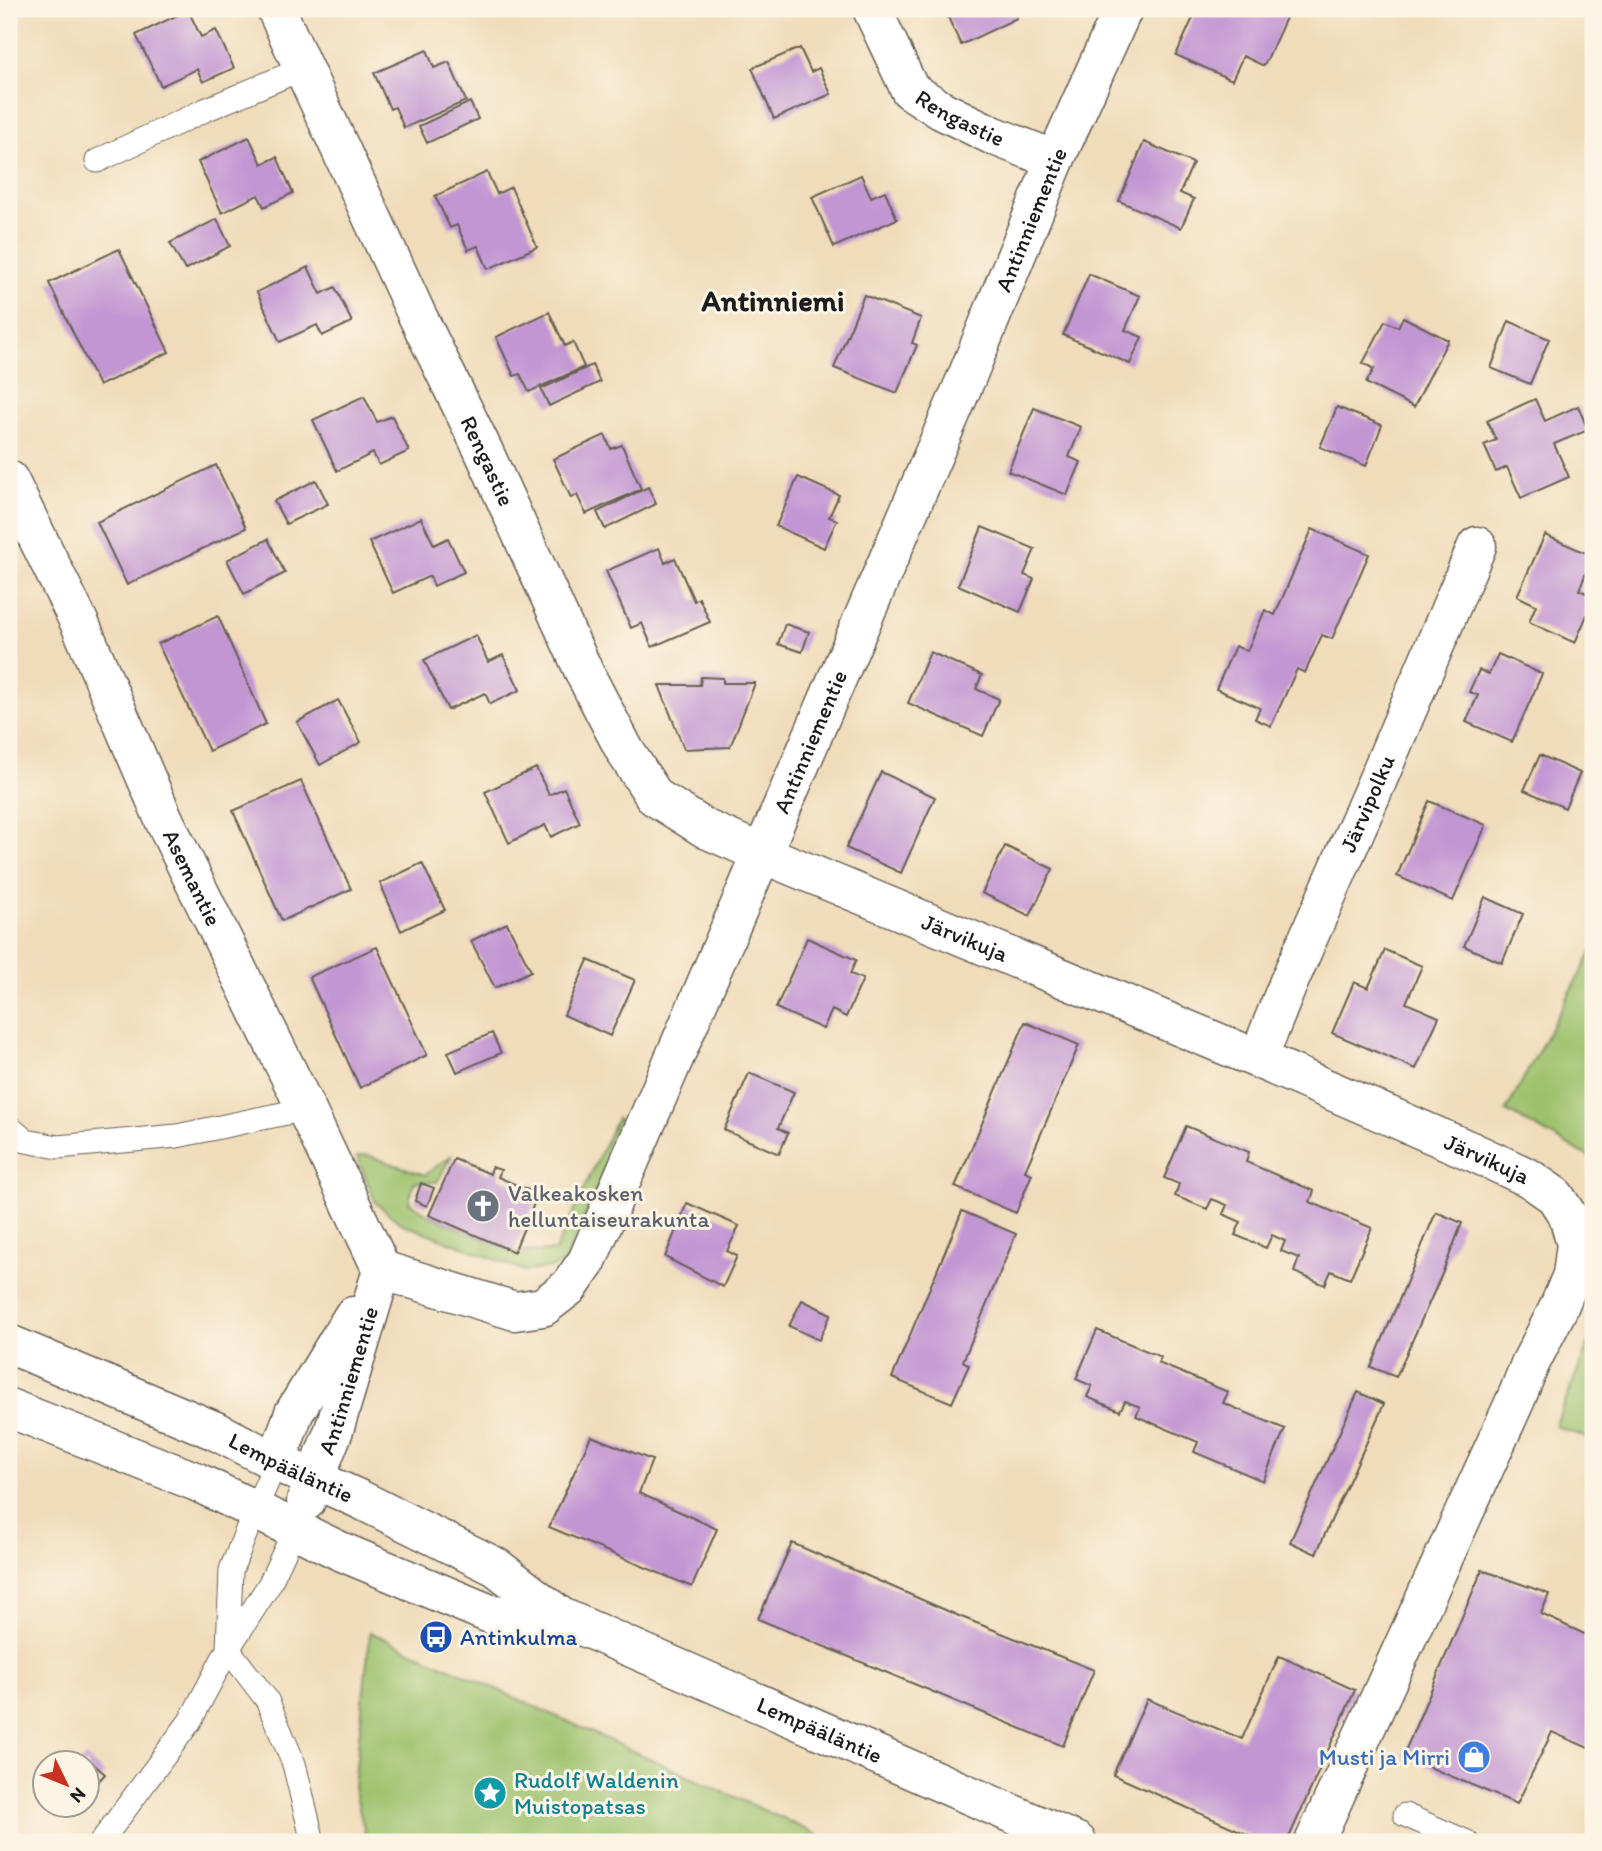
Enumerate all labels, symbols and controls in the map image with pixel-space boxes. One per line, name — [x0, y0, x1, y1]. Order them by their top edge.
street label: Rengastie — [910, 83, 1008, 152]
street label: Antinniementie — [989, 143, 1073, 296]
district label: Antinniemi — [701, 282, 844, 319]
street label: Rengastie — [454, 411, 521, 510]
street label: Antinniementie — [767, 666, 853, 818]
street label: Järvipolku — [1334, 750, 1401, 856]
street label: Asemantie — [157, 825, 228, 931]
street label: Järvikuja — [918, 907, 1012, 968]
street label: Järvikuja — [1440, 1127, 1534, 1190]
place label: Valkeakosken helluntaiseurakunta — [508, 1179, 709, 1233]
church icon: Valkeakosken helluntaiseurakunta — [464, 1187, 502, 1225]
street label: Antinniementie — [312, 1303, 384, 1458]
street label: Lempääläntie — [224, 1426, 358, 1509]
bus stop icon: Antinkulma — [417, 1618, 455, 1656]
place label: Antinkulma — [460, 1623, 578, 1651]
street label: Lempääläntie — [752, 1690, 887, 1769]
shop icon: Musti ja Mirri — [1455, 1738, 1493, 1776]
place label: Musti ja Mirri — [1319, 1743, 1450, 1771]
north arrow — [32, 1750, 102, 1820]
place label: Rudolf Waldenin Muistopatsas — [514, 1766, 679, 1820]
place icon: Rudolf Waldenin Muistopatsas — [471, 1774, 509, 1812]
text: N — [65, 1783, 91, 1808]

